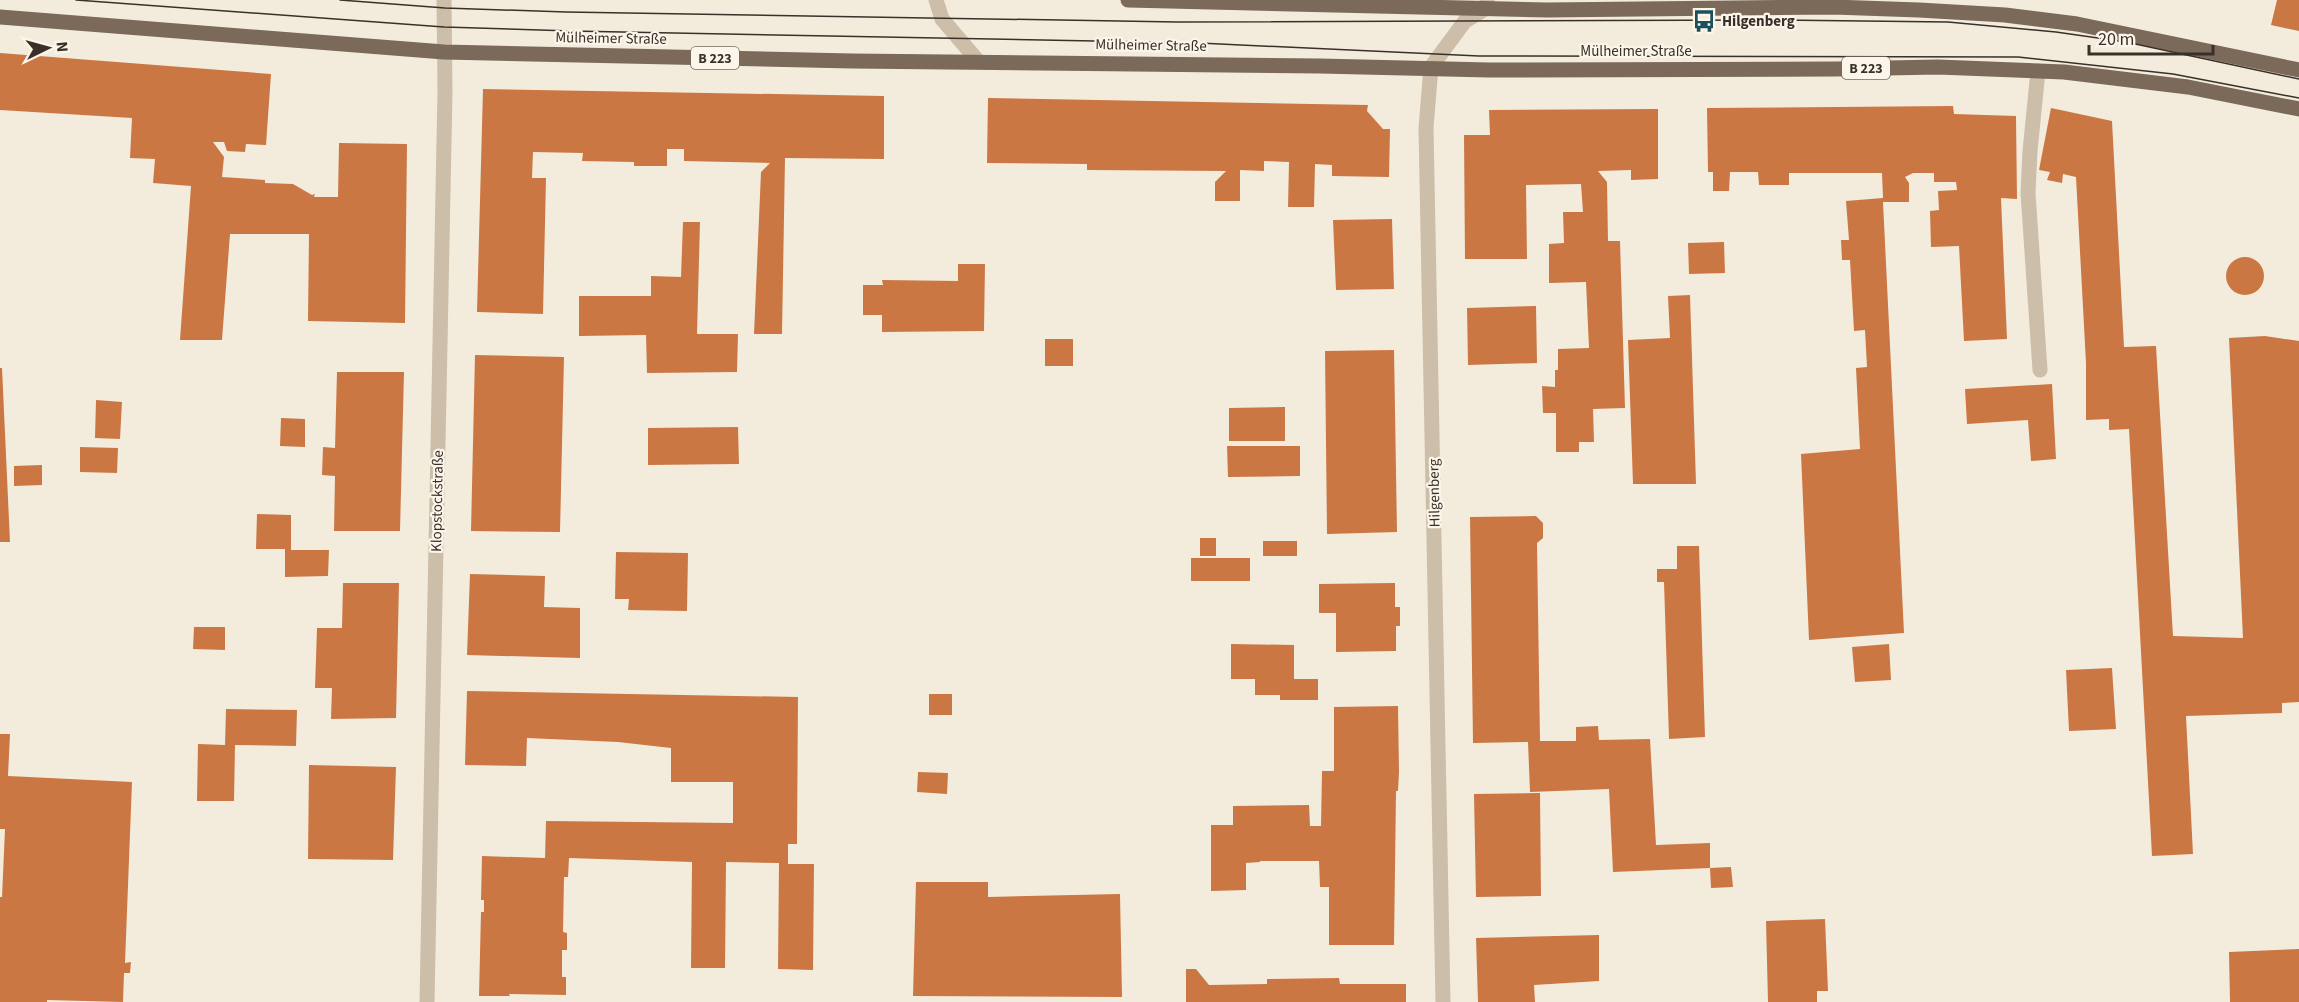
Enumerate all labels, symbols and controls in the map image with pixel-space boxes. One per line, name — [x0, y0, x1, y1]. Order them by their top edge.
bus stop icon: Hilgenberg — [1691, 8, 1717, 34]
place label: Hilgenberg — [1722, 11, 1795, 32]
north arrow — [18, 18, 78, 78]
scale bar — [2089, 18, 2214, 56]
street label: Mülheimer Straße — [555, 27, 667, 50]
text: 20 m — [2098, 27, 2134, 52]
street label: Mülheimer Straße — [1095, 34, 1207, 57]
text: N — [51, 41, 73, 53]
street label: Mülheimer Straße — [1580, 41, 1692, 62]
road number: B 223 — [691, 47, 739, 69]
road number: B 223 — [1842, 57, 1890, 79]
street label: Klopstockstraße — [426, 450, 449, 552]
street label: Hilgenberg — [1423, 458, 1446, 527]

